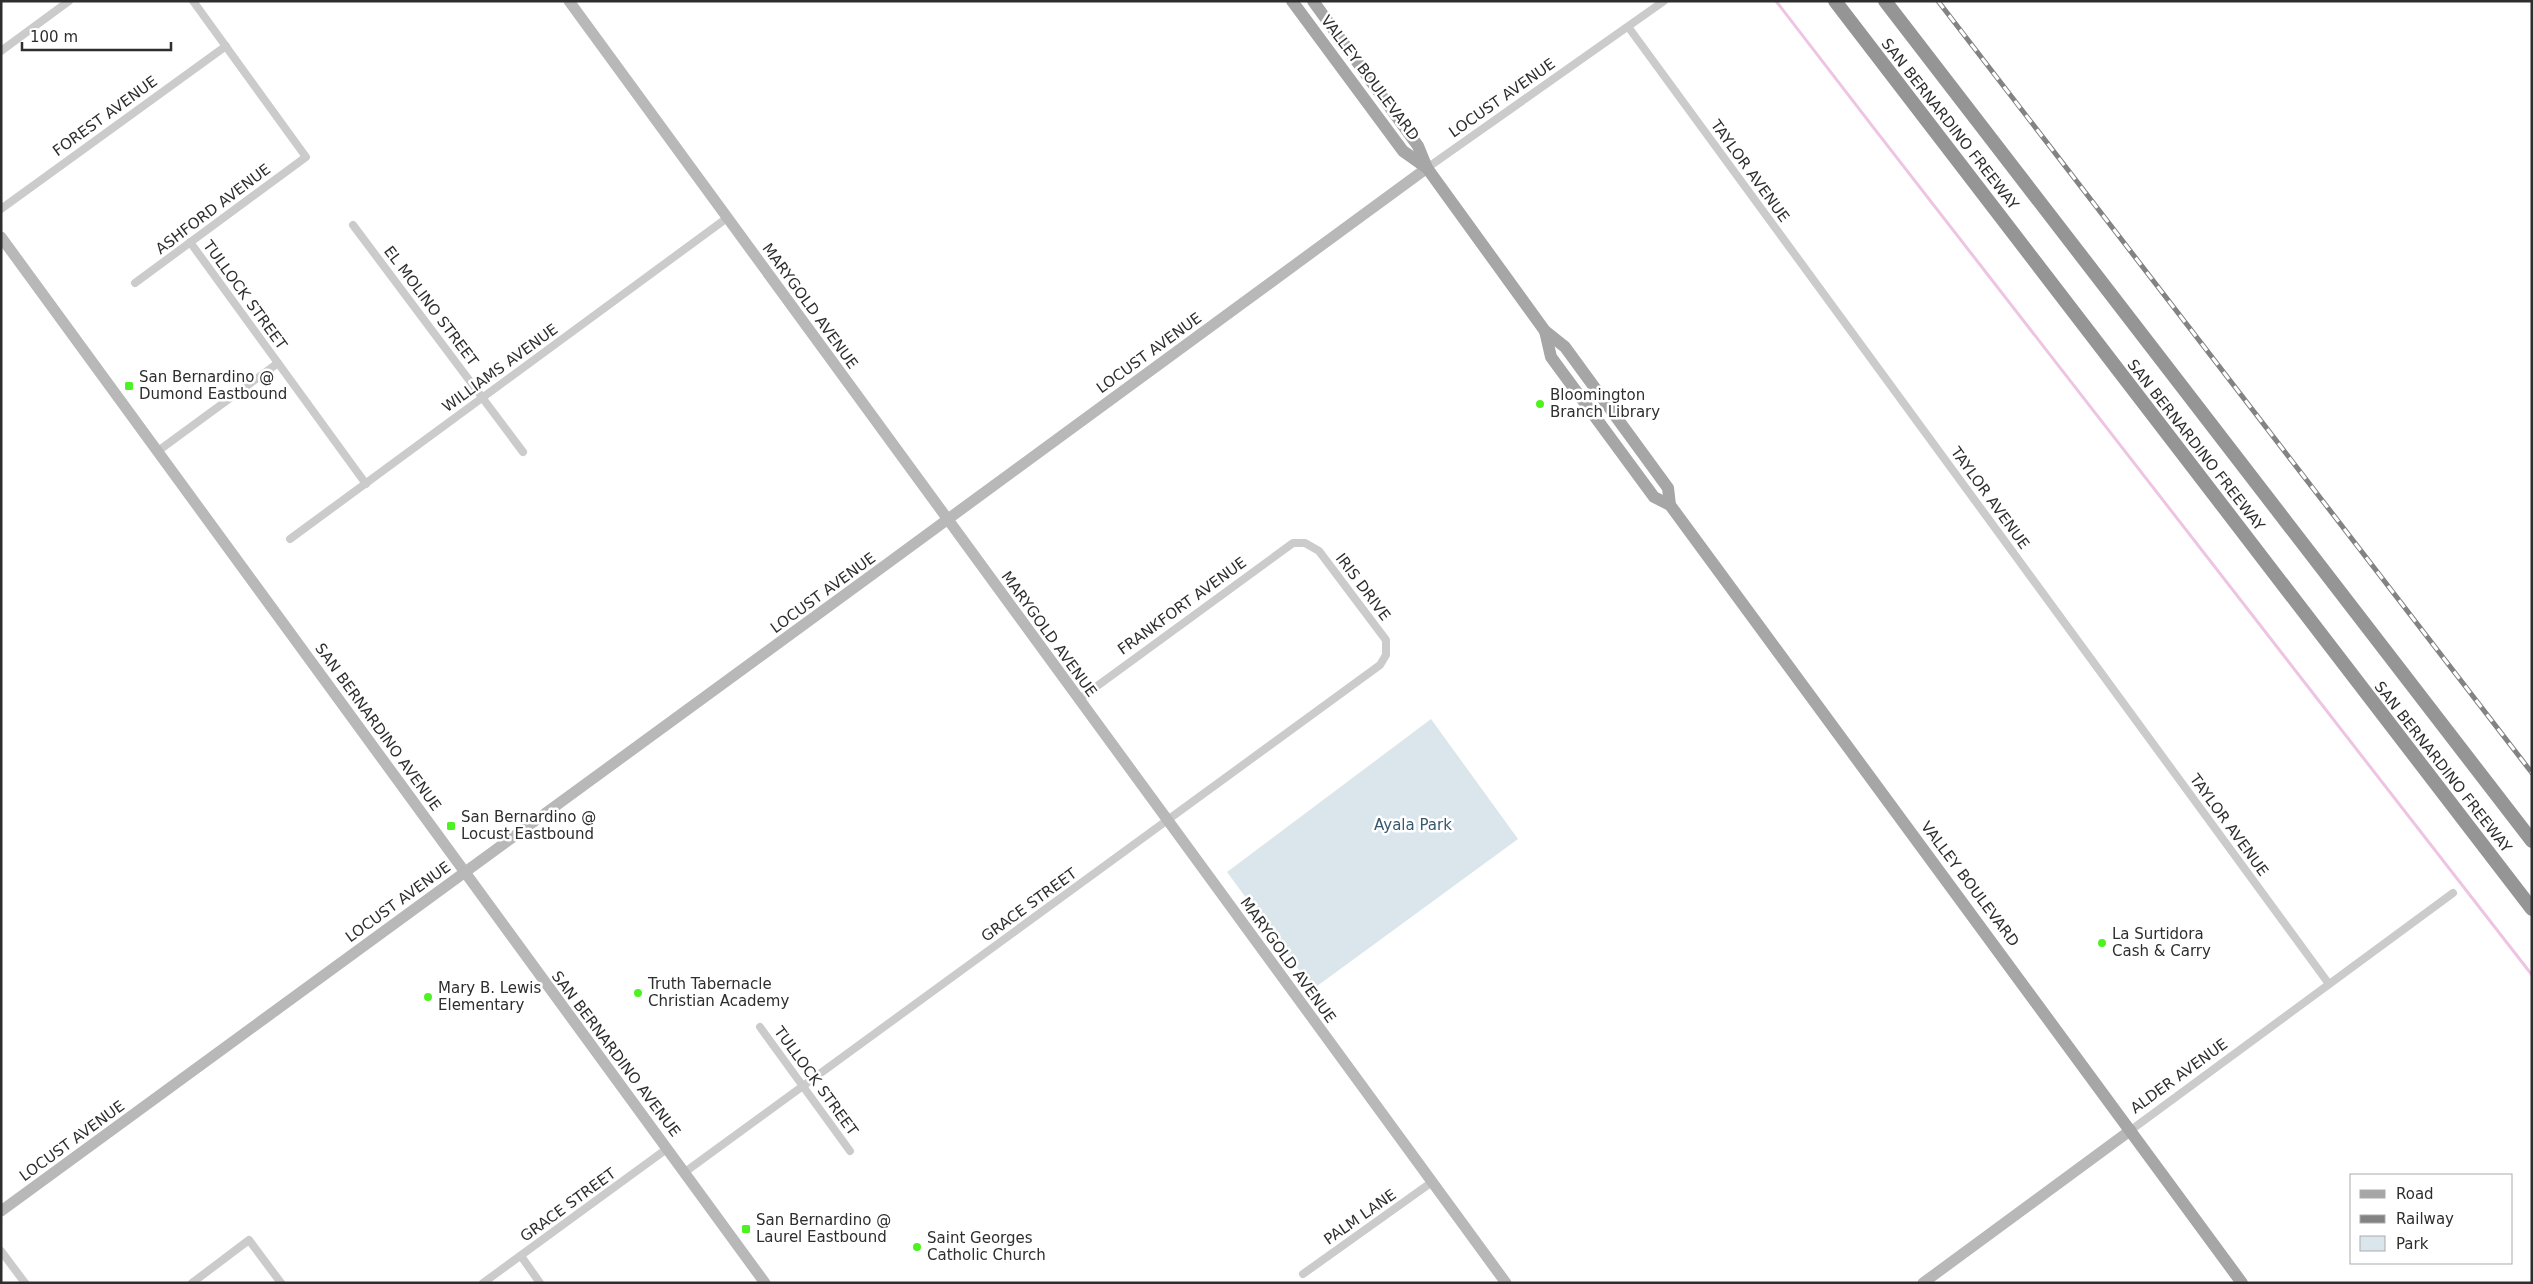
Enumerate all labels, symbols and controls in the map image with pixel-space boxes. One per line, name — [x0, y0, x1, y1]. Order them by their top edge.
street label: VALLEY BOULEVARD — [1317, 12, 1423, 144]
scale bar — [22, 20, 171, 52]
text: 100 m — [30, 28, 78, 46]
street label: SAN BERNARDINO FREEWAY — [1878, 35, 2023, 214]
street label: LOCUST AVENUE — [1446, 55, 1558, 141]
street label: FOREST AVENUE — [49, 72, 161, 160]
street label: TAYLOR AVENUE — [1706, 116, 1793, 226]
street label: ASHFORD AVENUE — [152, 160, 274, 258]
street label: TULLOCK STREET — [199, 236, 291, 354]
street label: MARYGOLD AVENUE — [758, 240, 862, 372]
street label: EL MOLINO STREET — [380, 243, 482, 370]
street label: LOCUST AVENUE — [1093, 309, 1205, 397]
street label: WILLIAMS AVENUE — [439, 320, 561, 416]
street label: SAN BERNARDINO FREEWAY — [2124, 356, 2269, 535]
place label: San Bernardino @ Dumond Eastbound — [139, 368, 287, 403]
marker: San Bernardino @ Dumond Eastbound — [123, 380, 135, 392]
place label: Bloomington Branch Library — [1550, 386, 1660, 421]
marker: Bloomington Branch Library — [1534, 398, 1546, 410]
street label: TAYLOR AVENUE — [1946, 443, 2033, 553]
street label: LOCUST AVENUE — [767, 549, 879, 637]
street label: IRIS DRIVE — [1332, 550, 1394, 624]
street label: FRANKFORT AVENUE — [1114, 553, 1250, 659]
street label: MARYGOLD AVENUE — [997, 568, 1101, 700]
street label: SAN BERNARDINO AVENUE — [311, 640, 445, 814]
street label: SAN BERNARDINO FREEWAY — [2371, 678, 2516, 857]
street label: TAYLOR AVENUE — [2185, 770, 2272, 880]
place label: San Bernardino @ Locust Eastbound — [461, 808, 596, 843]
park label: Ayala Park — [1374, 816, 1452, 834]
street label: VALLEY BOULEVARD — [1917, 818, 2023, 950]
marker: San Bernardino @ Locust Eastbound — [445, 820, 457, 832]
street label: LOCUST AVENUE — [342, 858, 454, 946]
street label: GRACE STREET — [978, 864, 1081, 946]
street label: MARYGOLD AVENUE — [1236, 894, 1340, 1026]
place label: La Surtidora Cash & Carry — [2112, 925, 2211, 960]
marker: La Surtidora Cash & Carry — [2096, 937, 2108, 949]
street label: SAN BERNARDINO AVENUE — [548, 968, 684, 1140]
place label: Truth Tabernacle Christian Academy — [647, 975, 789, 1010]
place label: Mary B. Lewis Elementary — [438, 979, 542, 1014]
marker: Truth Tabernacle Christian Academy — [632, 987, 644, 999]
marker: Mary B. Lewis Elementary — [422, 991, 434, 1003]
street label: TULLOCK STREET — [770, 1022, 862, 1140]
street label: ALDER AVENUE — [2127, 1035, 2231, 1117]
street label: LOCUST AVENUE — [16, 1097, 128, 1185]
street label: GRACE STREET — [517, 1164, 620, 1246]
legend — [2350, 1174, 2513, 1264]
text: Road — [2396, 1185, 2434, 1203]
street label: PALM LANE — [1320, 1186, 1400, 1248]
text: Railway — [2396, 1210, 2454, 1228]
place label: San Bernardino @ Laurel Eastbound — [756, 1211, 891, 1246]
marker: San Bernardino @ Laurel Eastbound — [740, 1223, 752, 1235]
place label: Saint Georges Catholic Church — [927, 1229, 1046, 1264]
text: Park — [2396, 1235, 2429, 1253]
marker: Saint Georges Catholic Church — [911, 1241, 923, 1253]

